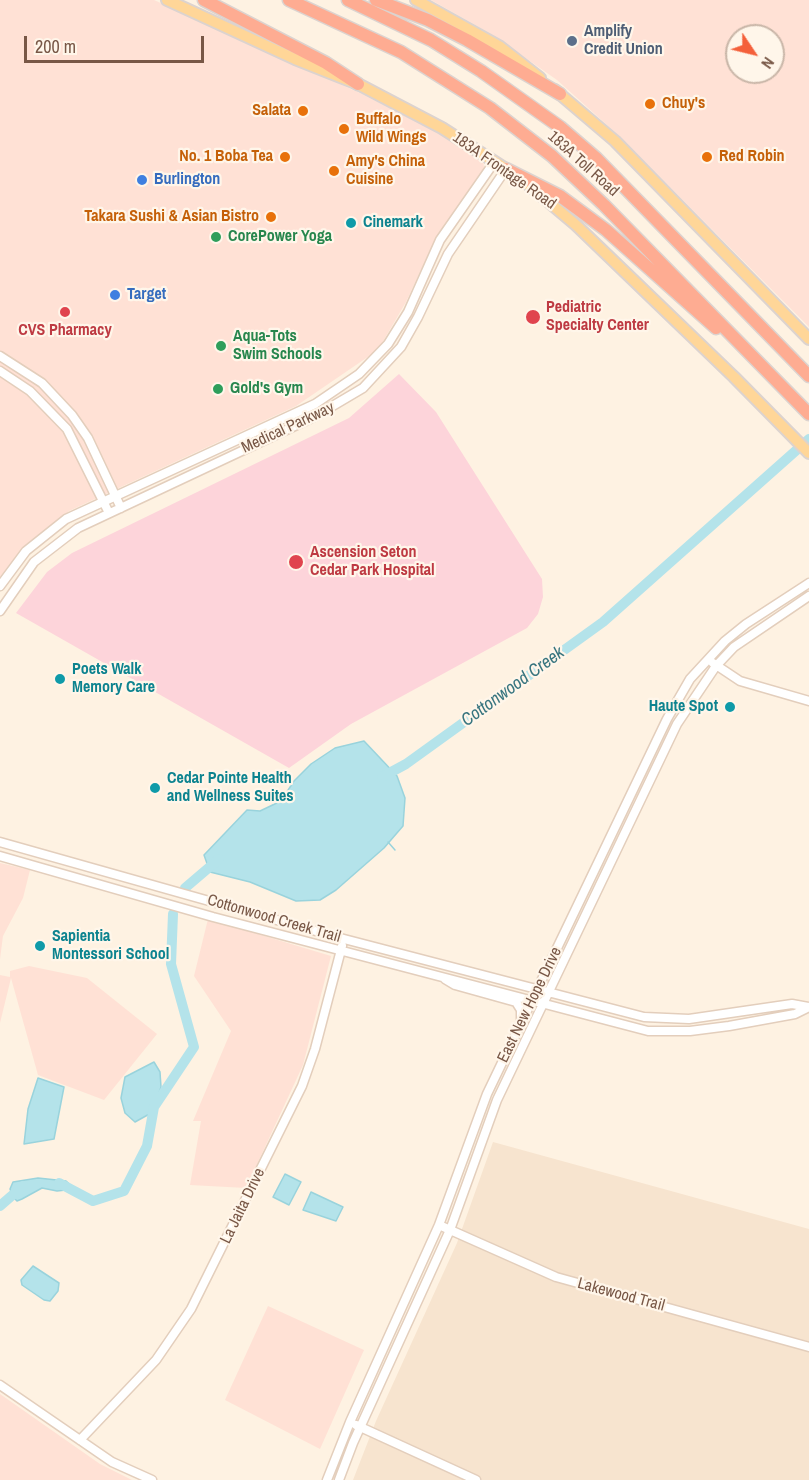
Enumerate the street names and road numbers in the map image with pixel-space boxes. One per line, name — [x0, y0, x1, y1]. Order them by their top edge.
street label: 183A Toll Road — [544, 127, 622, 201]
street label: 183A Frontage Road — [449, 128, 559, 214]
street label: Medical Parkway — [239, 398, 337, 458]
street label: Cottonwood Creek Trail — [205, 891, 343, 947]
street label: East New Hope Drive — [494, 944, 566, 1066]
street label: La Jaita Drive — [216, 1165, 270, 1247]
street label: Lakewood Trail — [575, 1274, 667, 1316]

